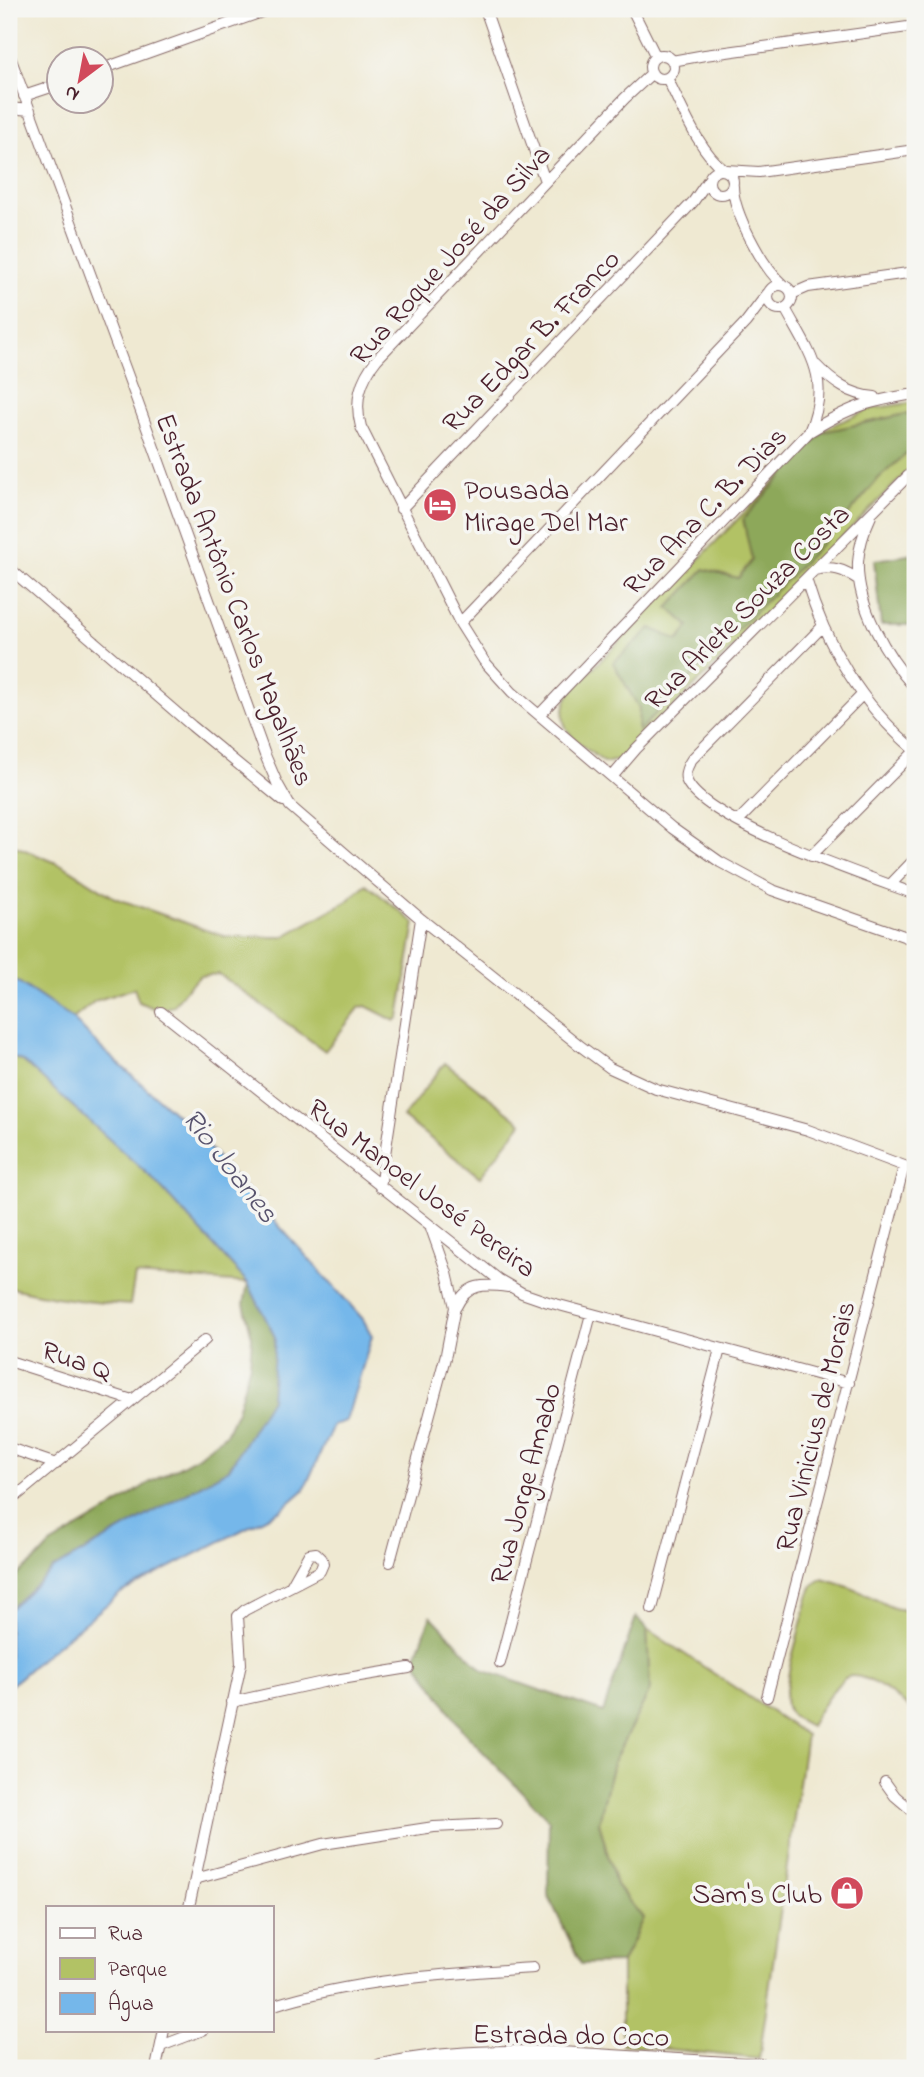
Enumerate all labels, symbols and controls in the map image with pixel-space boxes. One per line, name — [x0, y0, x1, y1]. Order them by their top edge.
north arrow — [46, 46, 116, 116]
text: N — [60, 77, 85, 107]
street label: Rua Roque José da Silva — [341, 137, 562, 376]
street label: Rua Edgar B. Franco — [434, 241, 631, 444]
street label: Estrada Antônio Carlos Magalhães — [143, 408, 323, 793]
street label: Rua Ana C. B. Dias — [615, 419, 798, 606]
place label: Pousada Mirage Del Mar — [464, 472, 628, 545]
hotel icon: Pousada Mirage Del Mar — [421, 486, 459, 524]
street label: Rua Arlete Souza Costa — [636, 496, 861, 721]
street label: Rua Manoel José Pereira — [298, 1090, 544, 1290]
water label: Rio Joanes — [170, 1100, 288, 1234]
street label: Rua Vinicius de Morais — [766, 1297, 868, 1556]
street label: Rua Q — [36, 1332, 117, 1393]
street label: Rua Jorge Amado — [481, 1379, 574, 1589]
shop icon: Sam's Club — [828, 1874, 866, 1912]
place label: Sam's Club — [692, 1876, 822, 1917]
legend — [46, 1906, 273, 2032]
text: Rua — [108, 1920, 143, 1950]
text: Parque — [108, 1956, 167, 1986]
text: Água — [108, 1989, 154, 2022]
street label: Estrada do Coco — [472, 2015, 670, 2060]

